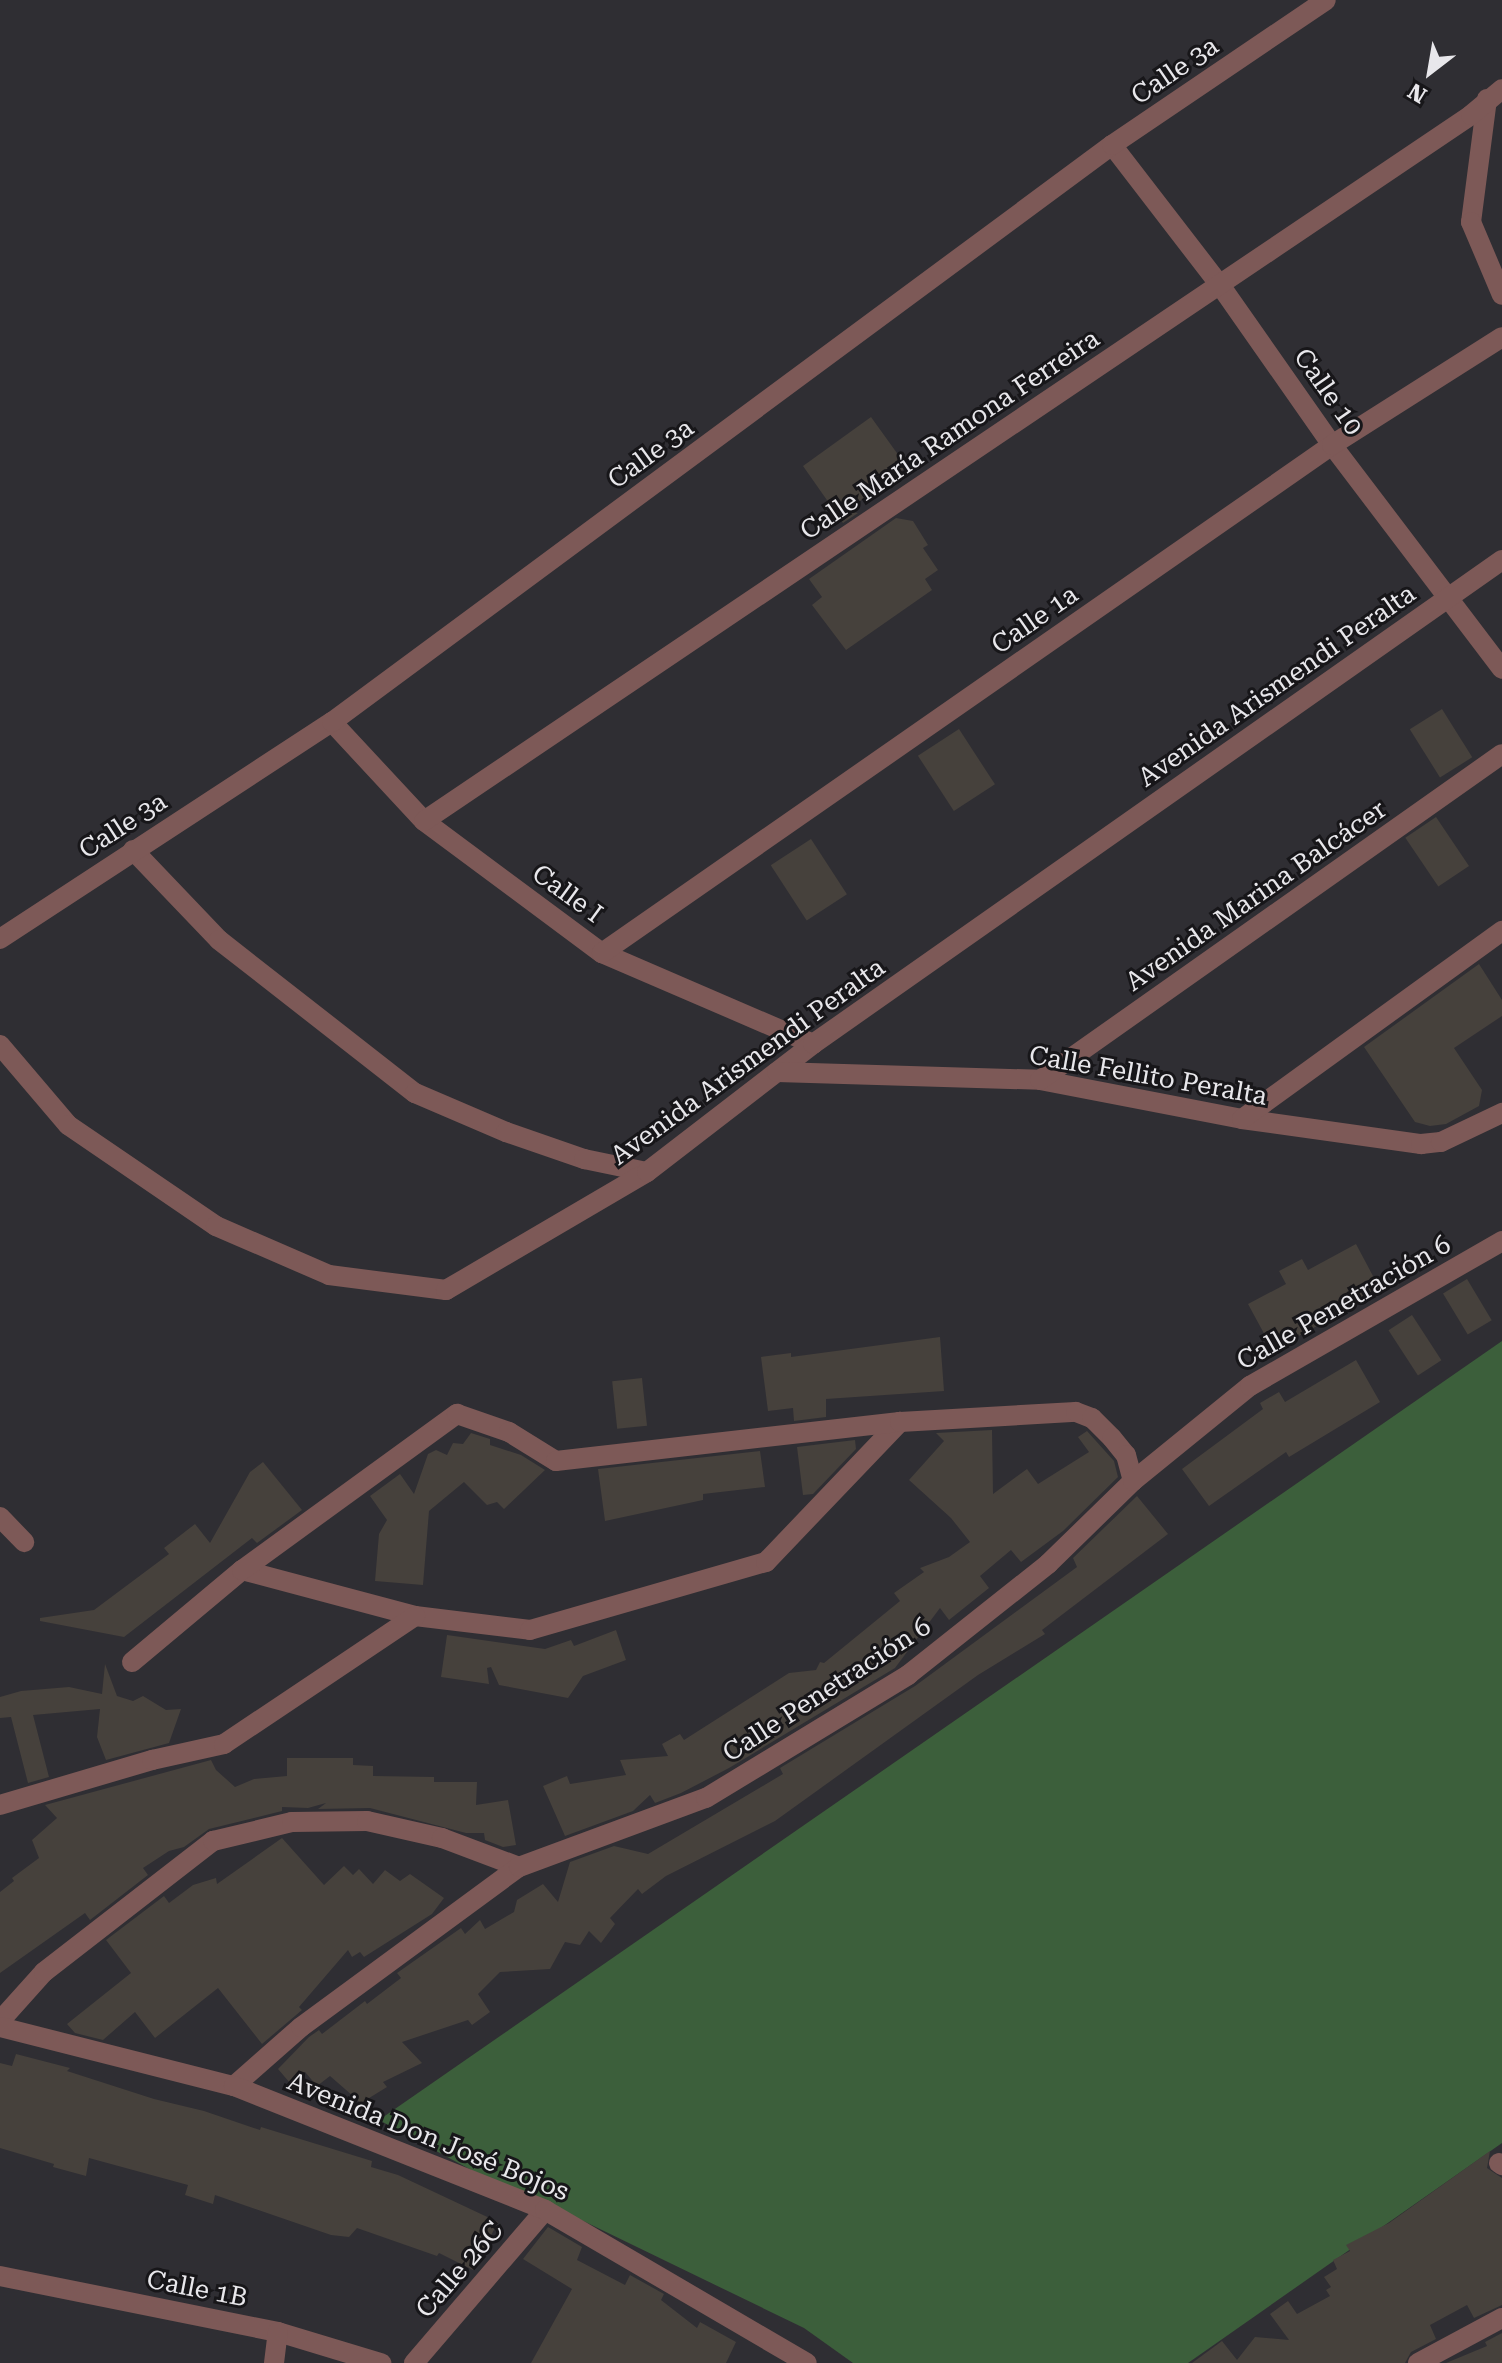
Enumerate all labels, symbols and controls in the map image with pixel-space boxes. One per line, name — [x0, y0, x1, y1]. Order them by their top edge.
street label: Calle 3a — [1126, 31, 1224, 111]
north arrow — [1390, 32, 1470, 112]
text: N — [1404, 78, 1431, 108]
street label: Calle María Ramona Ferreira — [795, 323, 1105, 547]
street label: Calle 10 — [1287, 343, 1369, 441]
street label: Calle 3a — [602, 412, 700, 496]
street label: Avenida Arismendi Peralta — [1132, 578, 1422, 794]
street label: Calle 1a — [986, 579, 1084, 661]
street label: Calle 3a — [73, 786, 173, 866]
street label: Avenida Marina Balcácer — [1120, 794, 1392, 998]
street label: Calle I — [526, 858, 608, 930]
street label: Avenida Arismendi Peralta — [605, 952, 891, 1172]
street label: Calle Fellito Peralta — [1027, 1040, 1269, 1112]
street label: Calle Penetración 6 — [1232, 1229, 1456, 1377]
street label: Calle Penetración 6 — [717, 1611, 937, 1769]
street label: Avenida Don José Bojos — [283, 2066, 573, 2208]
street label: Calle 26C — [410, 2215, 510, 2325]
street label: Calle 1B — [144, 2264, 250, 2314]

